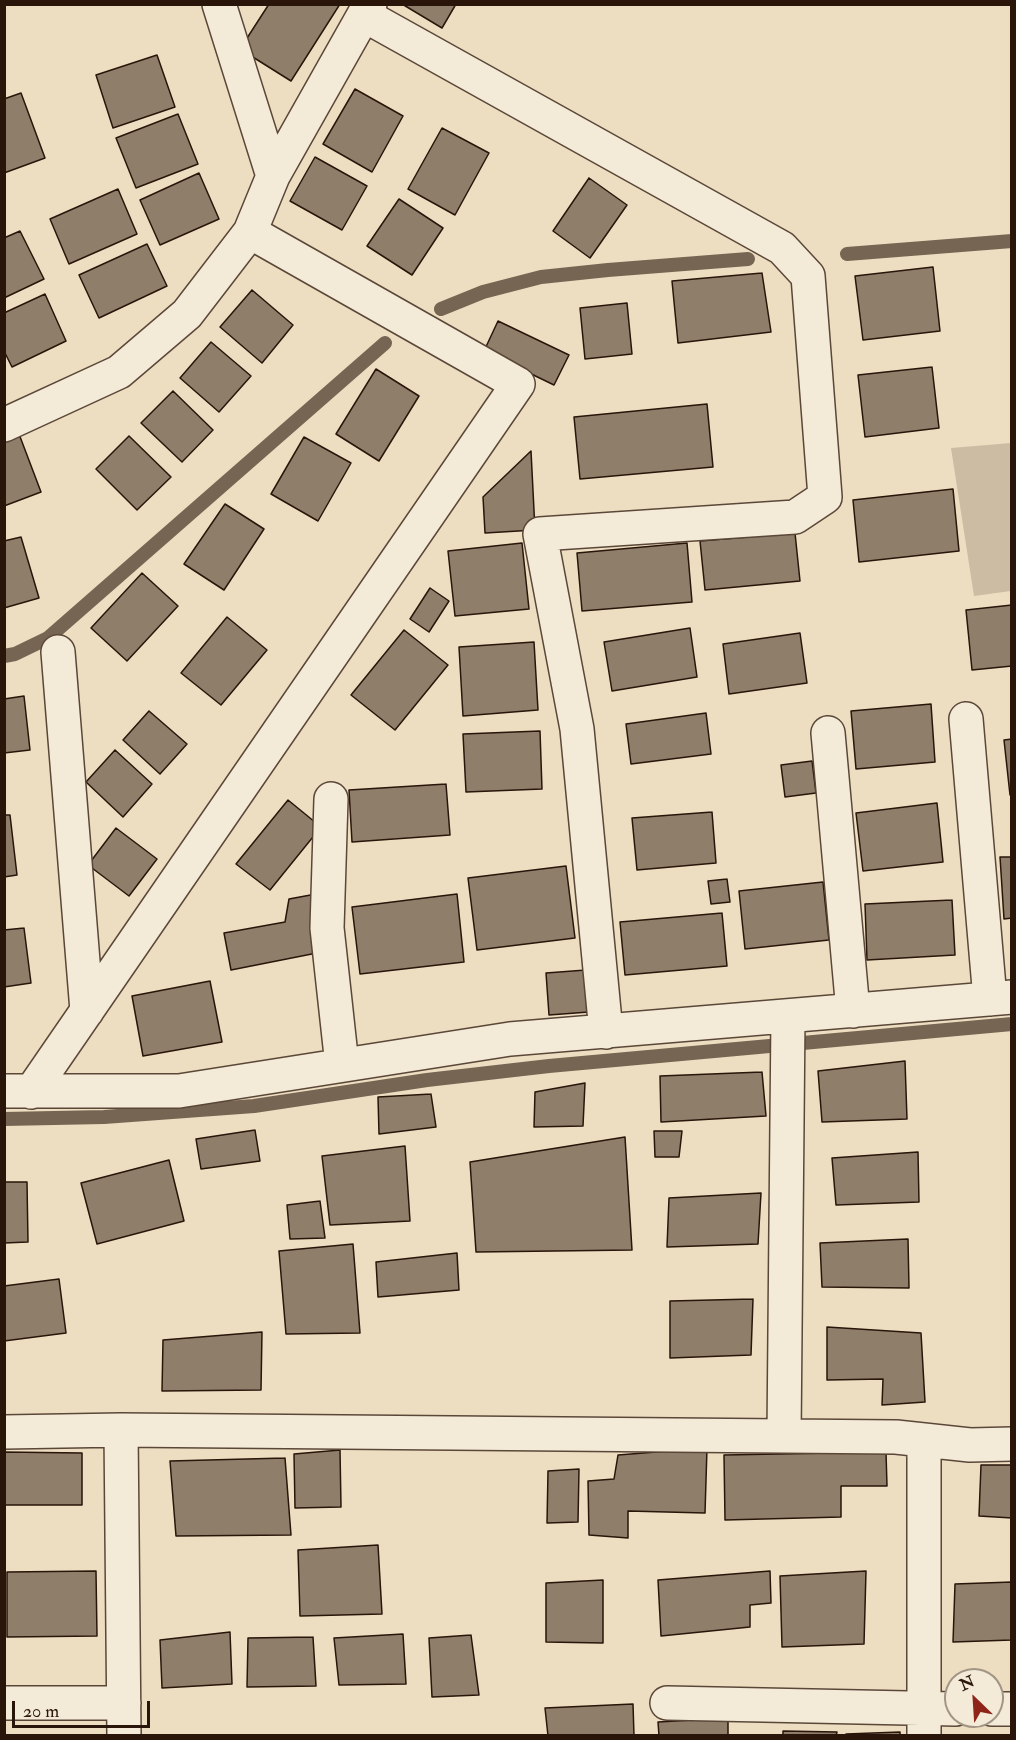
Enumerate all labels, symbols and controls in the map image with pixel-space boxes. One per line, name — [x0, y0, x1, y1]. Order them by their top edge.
north arrow — [944, 1668, 1004, 1728]
text: N — [957, 1671, 978, 1696]
scale bar — [15, 1689, 153, 1727]
text: 20 m — [23, 1700, 59, 1723]

